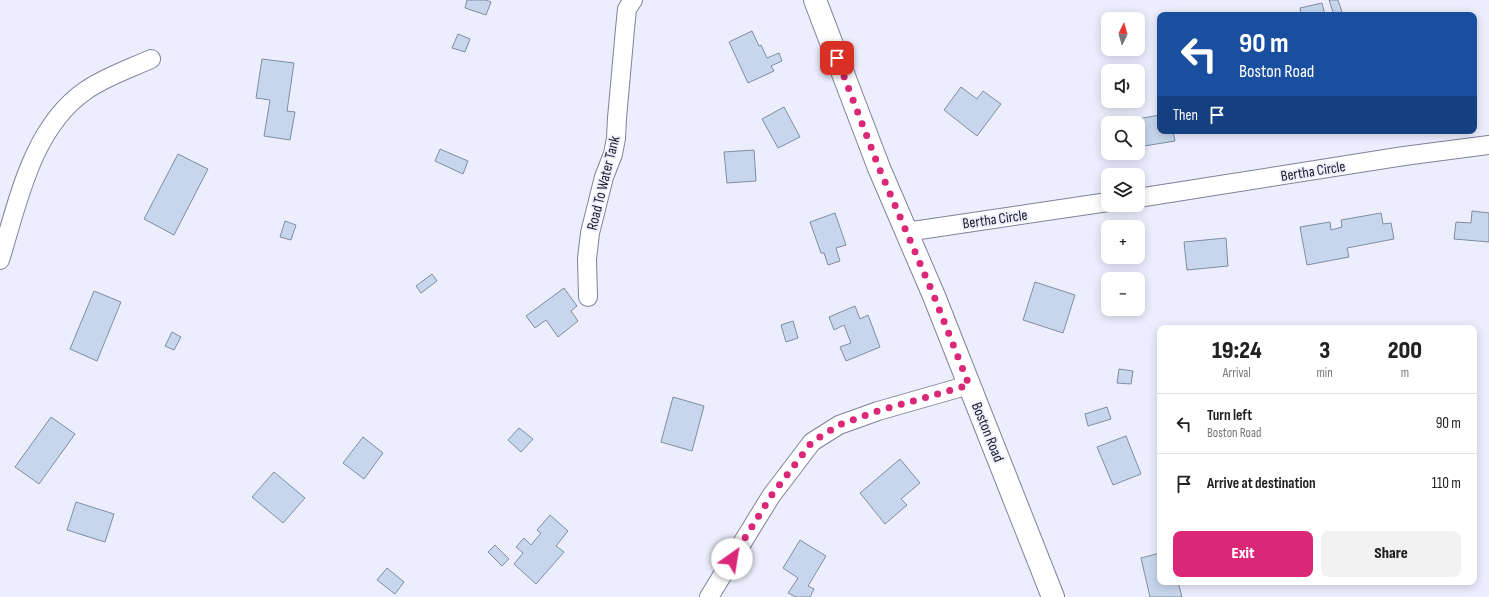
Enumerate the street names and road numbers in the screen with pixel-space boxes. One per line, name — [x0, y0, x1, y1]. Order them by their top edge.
street label: Road To Water Tank — [583, 134, 624, 232]
street label: Bertha Circle — [1279, 157, 1347, 186]
street label: Bertha Circle — [961, 206, 1029, 233]
street label: Boston Road — [967, 400, 1008, 465]

